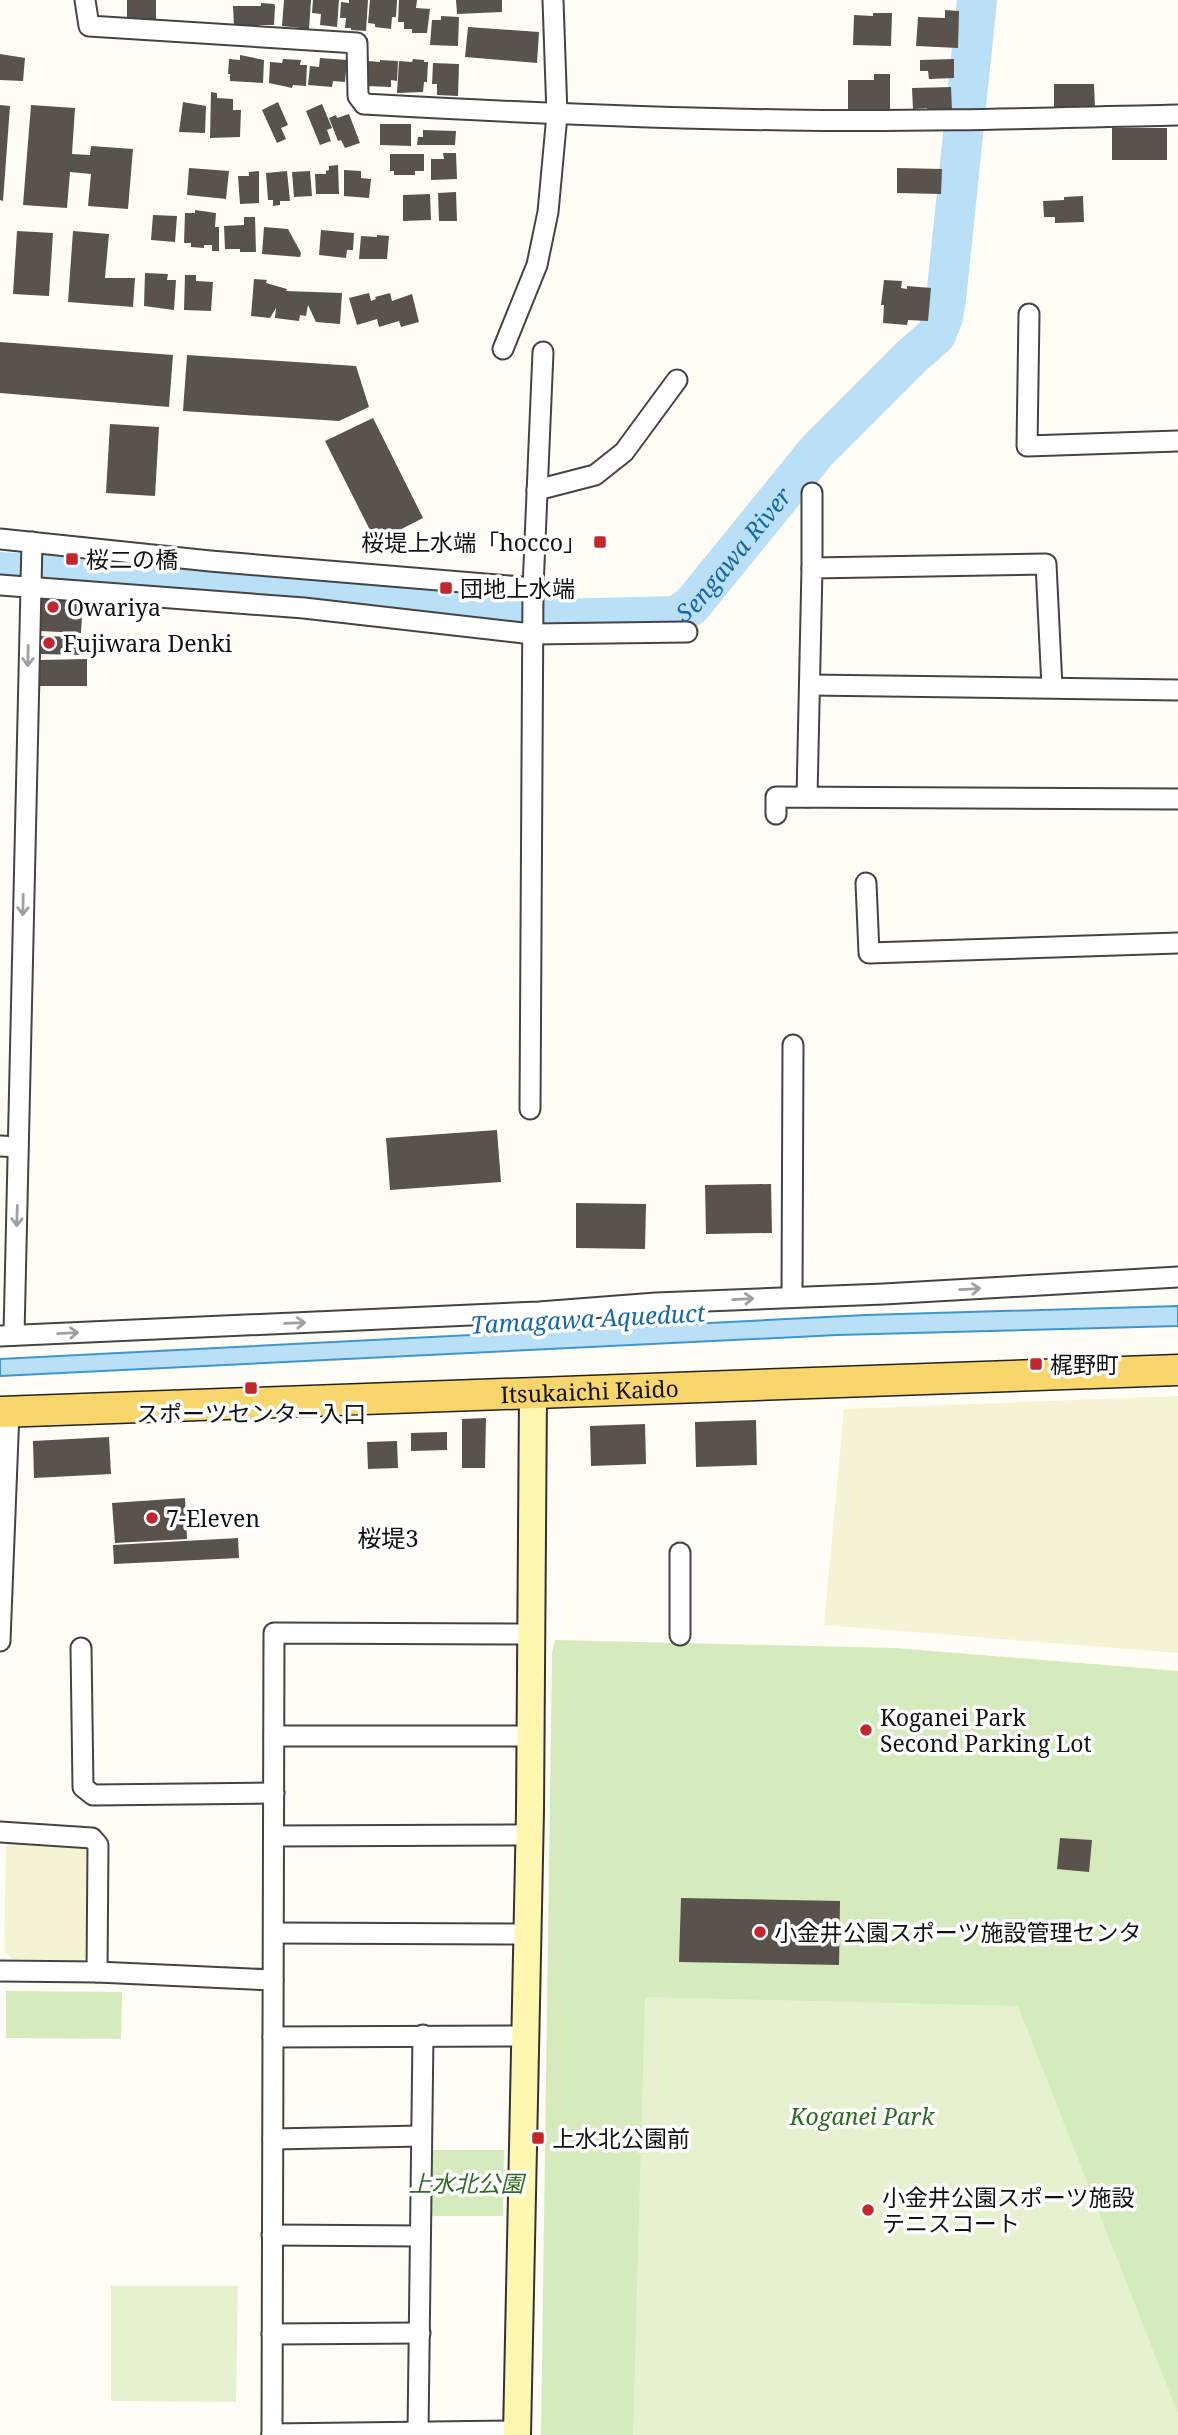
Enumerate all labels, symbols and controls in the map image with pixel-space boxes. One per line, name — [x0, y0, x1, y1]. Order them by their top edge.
water label: Sengawa River — [668, 479, 799, 629]
place label: 桜堤上水端「hocco」 — [361, 526, 586, 558]
marker: 桜堤上水端「hocco」 — [592, 534, 608, 550]
place label: 桜二の橋 — [86, 543, 178, 575]
marker: 桜二の橋 — [64, 551, 80, 567]
place label: 団地上水端 — [460, 572, 575, 604]
marker: 団地上水端 — [438, 580, 454, 596]
place label: Owariya — [67, 591, 161, 623]
marker: Owariya — [45, 599, 61, 615]
place label: Fujiwara Denki — [63, 627, 233, 659]
marker: Fujiwara Denki — [41, 635, 57, 651]
one-way arrow — [22, 645, 35, 668]
one-way arrow — [17, 894, 30, 917]
one-way arrow — [11, 1204, 24, 1227]
one-way arrow — [958, 1282, 981, 1295]
one-way arrow — [731, 1292, 754, 1305]
water label: Tamagawa Aqueduct — [470, 1295, 706, 1341]
one-way arrow — [284, 1316, 307, 1329]
one-way arrow — [56, 1326, 79, 1339]
place label: 梶野町 — [1050, 1348, 1119, 1380]
marker: 梶野町 — [1028, 1356, 1044, 1372]
street label: Itsukaichi Kaido — [500, 1372, 679, 1410]
marker: スポーツセンター入口 — [243, 1380, 259, 1396]
place label: スポーツセンター入口 — [136, 1397, 366, 1429]
place label: 7-Eleven — [166, 1502, 260, 1534]
marker: 7-Eleven — [144, 1510, 160, 1526]
district label: 桜堤3 — [357, 1521, 419, 1554]
place label: Koganei Park Second Parking Lot — [880, 1701, 1092, 1759]
marker: Koganei Park Second Parking Lot — [858, 1722, 874, 1738]
place label: 小金井公園スポーツ施設管理センタ — [774, 1916, 1142, 1948]
marker: 小金井公園スポーツ施設管理センタ — [752, 1924, 768, 1940]
park label: Koganei Park — [789, 2100, 935, 2132]
place label: 上水北公園前 — [552, 2122, 690, 2154]
marker: 上水北公園前 — [530, 2130, 546, 2146]
park label: 上水北公園 — [409, 2167, 527, 2199]
place label: 小金井公園スポーツ施設 テニスコート — [882, 2181, 1135, 2239]
marker: 小金井公園スポーツ施設 テニスコート — [860, 2202, 876, 2218]

